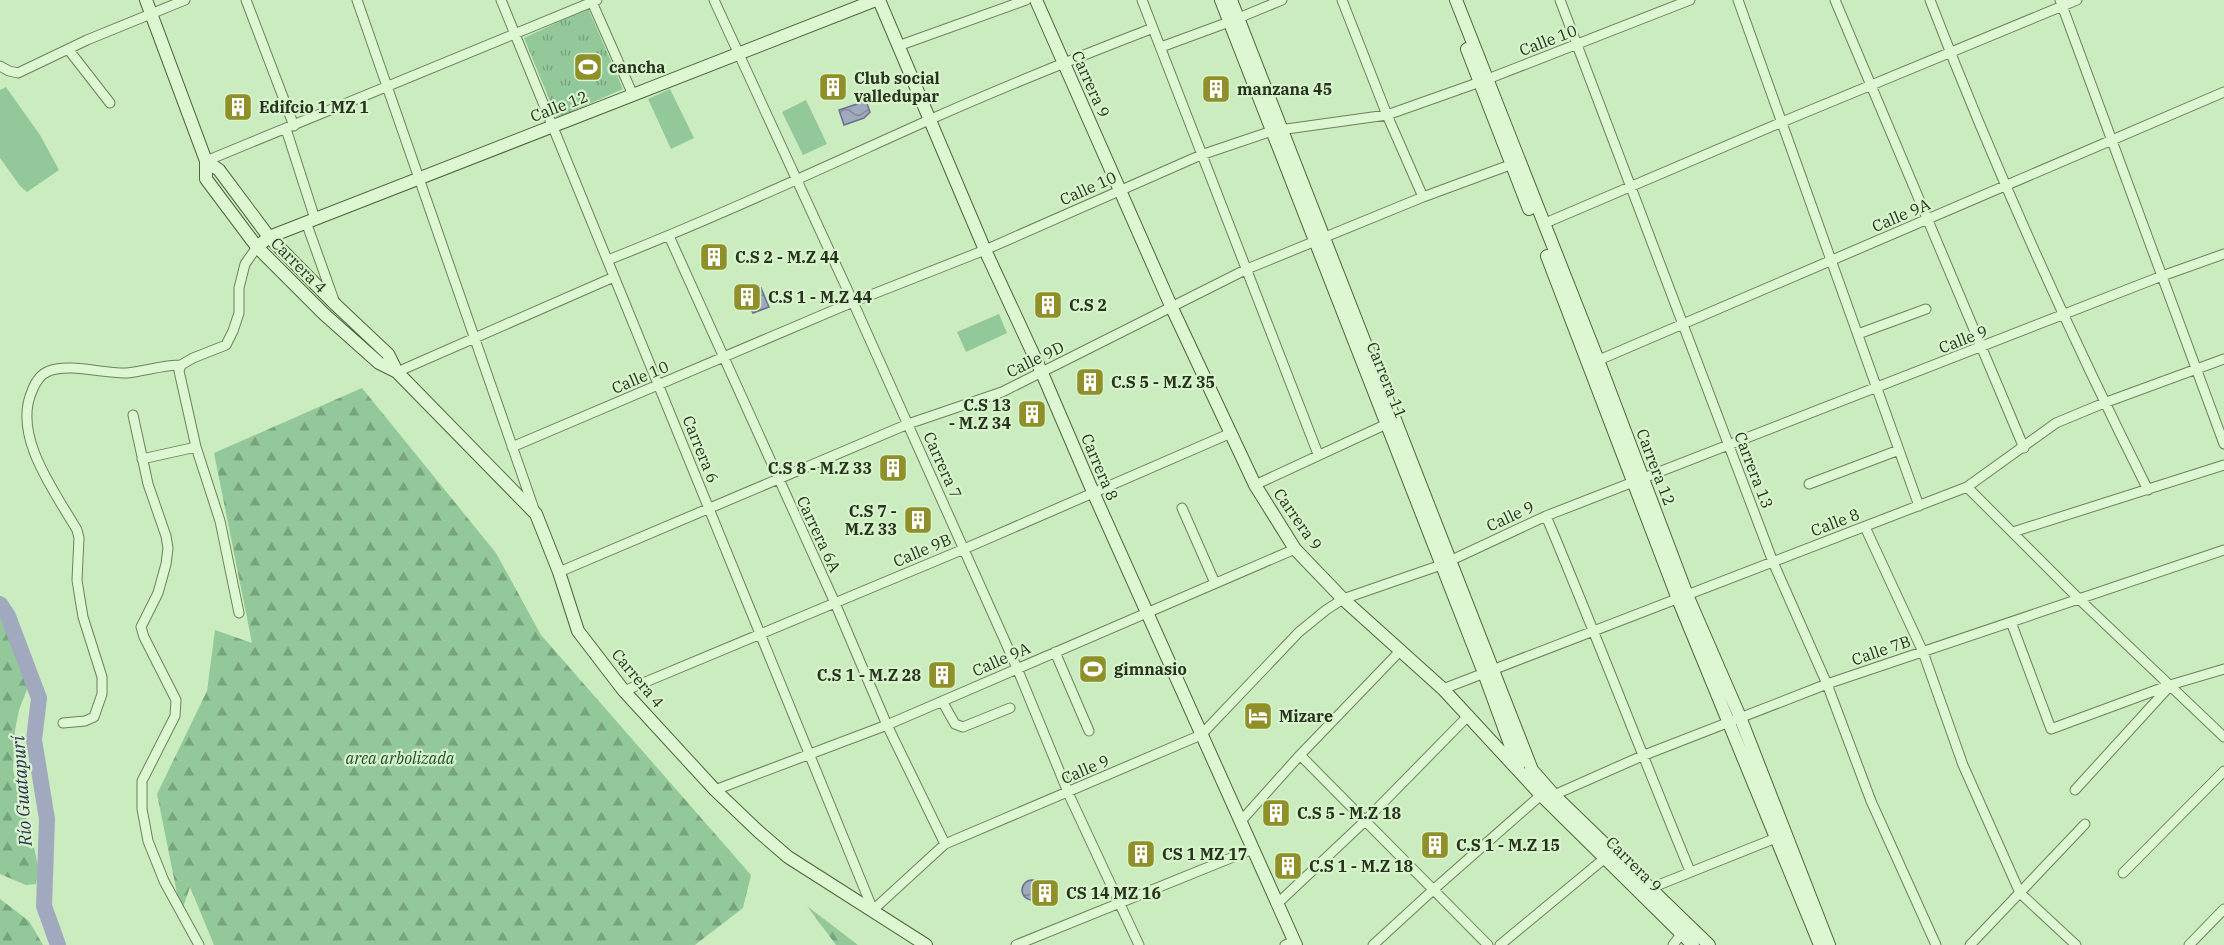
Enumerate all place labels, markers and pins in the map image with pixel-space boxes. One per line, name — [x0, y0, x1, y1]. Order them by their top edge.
sports icon: cancha — [572, 51, 604, 83]
place label: cancha — [609, 57, 665, 77]
place label: Club social valledupar — [854, 68, 940, 106]
building icon: Club social valledupar — [817, 71, 849, 103]
building icon: manzana 45 — [1200, 73, 1232, 105]
place label: manzana 45 — [1237, 79, 1332, 99]
building icon: Edifcio 1 MZ 1 — [222, 91, 254, 123]
place label: Edifcio 1 MZ 1 — [259, 97, 369, 117]
building icon: C.S 2 - M.Z 44 — [698, 241, 730, 273]
place label: C.S 2 - M.Z 44 — [735, 247, 840, 267]
building icon: C.S 1 - M.Z 44 — [731, 281, 763, 313]
place label: C.S 1 - M.Z 44 — [768, 287, 873, 307]
building icon: C.S 2 — [1032, 289, 1064, 321]
place label: C.S 2 — [1069, 295, 1107, 315]
building icon: C.S 5 - M.Z 35 — [1074, 366, 1106, 398]
place label: C.S 5 - M.Z 35 — [1111, 372, 1215, 392]
place label: C.S 13 - M.Z 34 — [949, 395, 1011, 433]
building icon: C.S 13 - M.Z 34 — [1016, 398, 1048, 430]
building icon: C.S 8 - M.Z 33 — [877, 452, 909, 484]
place label: C.S 8 - M.Z 33 — [768, 458, 872, 478]
place label: C.S 7 - M.Z 33 — [845, 501, 897, 539]
building icon: C.S 7 - M.Z 33 — [902, 504, 934, 536]
sports icon: gimnasio — [1077, 653, 1109, 685]
building icon: C.S 1 - M.Z 28 — [926, 659, 958, 691]
place label: gimnasio — [1114, 659, 1187, 679]
place label: C.S 1 - M.Z 28 — [817, 665, 921, 685]
hotel icon: Mizare — [1242, 700, 1274, 732]
place label: Mizare — [1279, 706, 1333, 726]
building icon: C.S 5 - M.Z 18 — [1260, 797, 1292, 829]
place label: C.S 5 - M.Z 18 — [1297, 803, 1402, 823]
building icon: C.S 1 - M.Z 15 — [1419, 829, 1451, 861]
place label: C.S 1 - M.Z 15 — [1456, 835, 1560, 855]
building icon: CS 1 MZ 17 — [1125, 838, 1157, 870]
place label: CS 1 MZ 17 — [1162, 844, 1247, 864]
building icon: C.S 1 - M.Z 18 — [1272, 850, 1304, 882]
place label: C.S 1 - M.Z 18 — [1309, 856, 1414, 876]
building icon: CS 14 MZ 16 — [1029, 877, 1061, 909]
place label: CS 14 MZ 16 — [1066, 883, 1161, 903]

